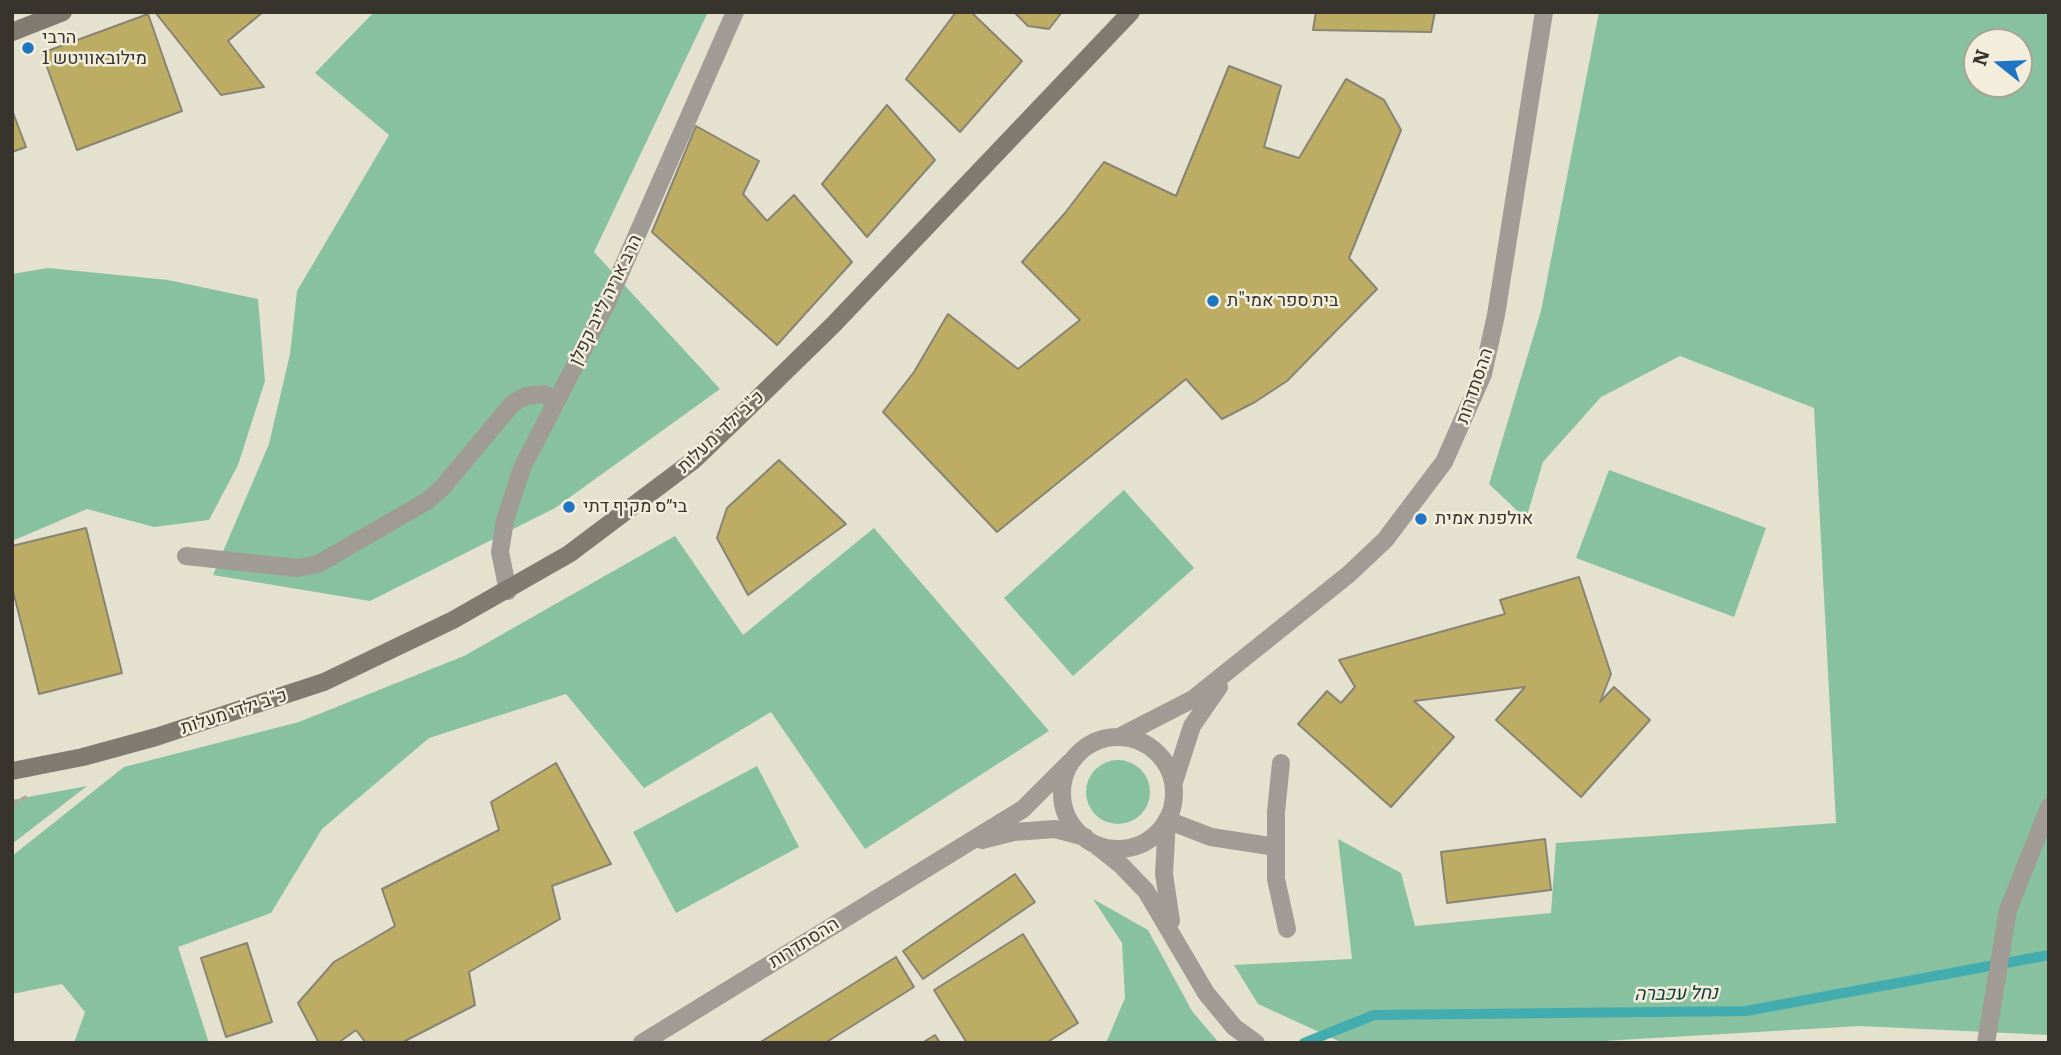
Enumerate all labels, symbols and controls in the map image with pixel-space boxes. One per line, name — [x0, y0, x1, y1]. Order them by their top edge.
place label: הרבי מילובאוויטש 1 — [42, 27, 147, 70]
north arrow — [1963, 28, 2033, 98]
marker: הרבי מילובאוויטש 1 — [20, 40, 36, 56]
text: N — [1964, 45, 1996, 69]
street label: הרב אריה לייב קפלן — [565, 231, 647, 369]
place label: בית ספר אמי"ת — [1227, 290, 1339, 312]
marker: בית ספר אמי"ת — [1205, 293, 1221, 309]
street label: ההסתדרות — [1452, 345, 1498, 427]
street label: כ"ב ילדי מעלות — [673, 386, 769, 478]
place label: בי״ס מקיף דתי — [583, 496, 687, 518]
marker: בי״ס מקיף דתי — [561, 499, 577, 515]
place label: אולפנת אמית — [1435, 508, 1533, 530]
marker: אולפנת אמית — [1413, 511, 1429, 527]
street label: כ"ב ילדי מעלות — [178, 685, 290, 739]
street label: ההסתדרות — [765, 913, 843, 973]
water label: נחל עכברה — [1634, 982, 1718, 1006]

